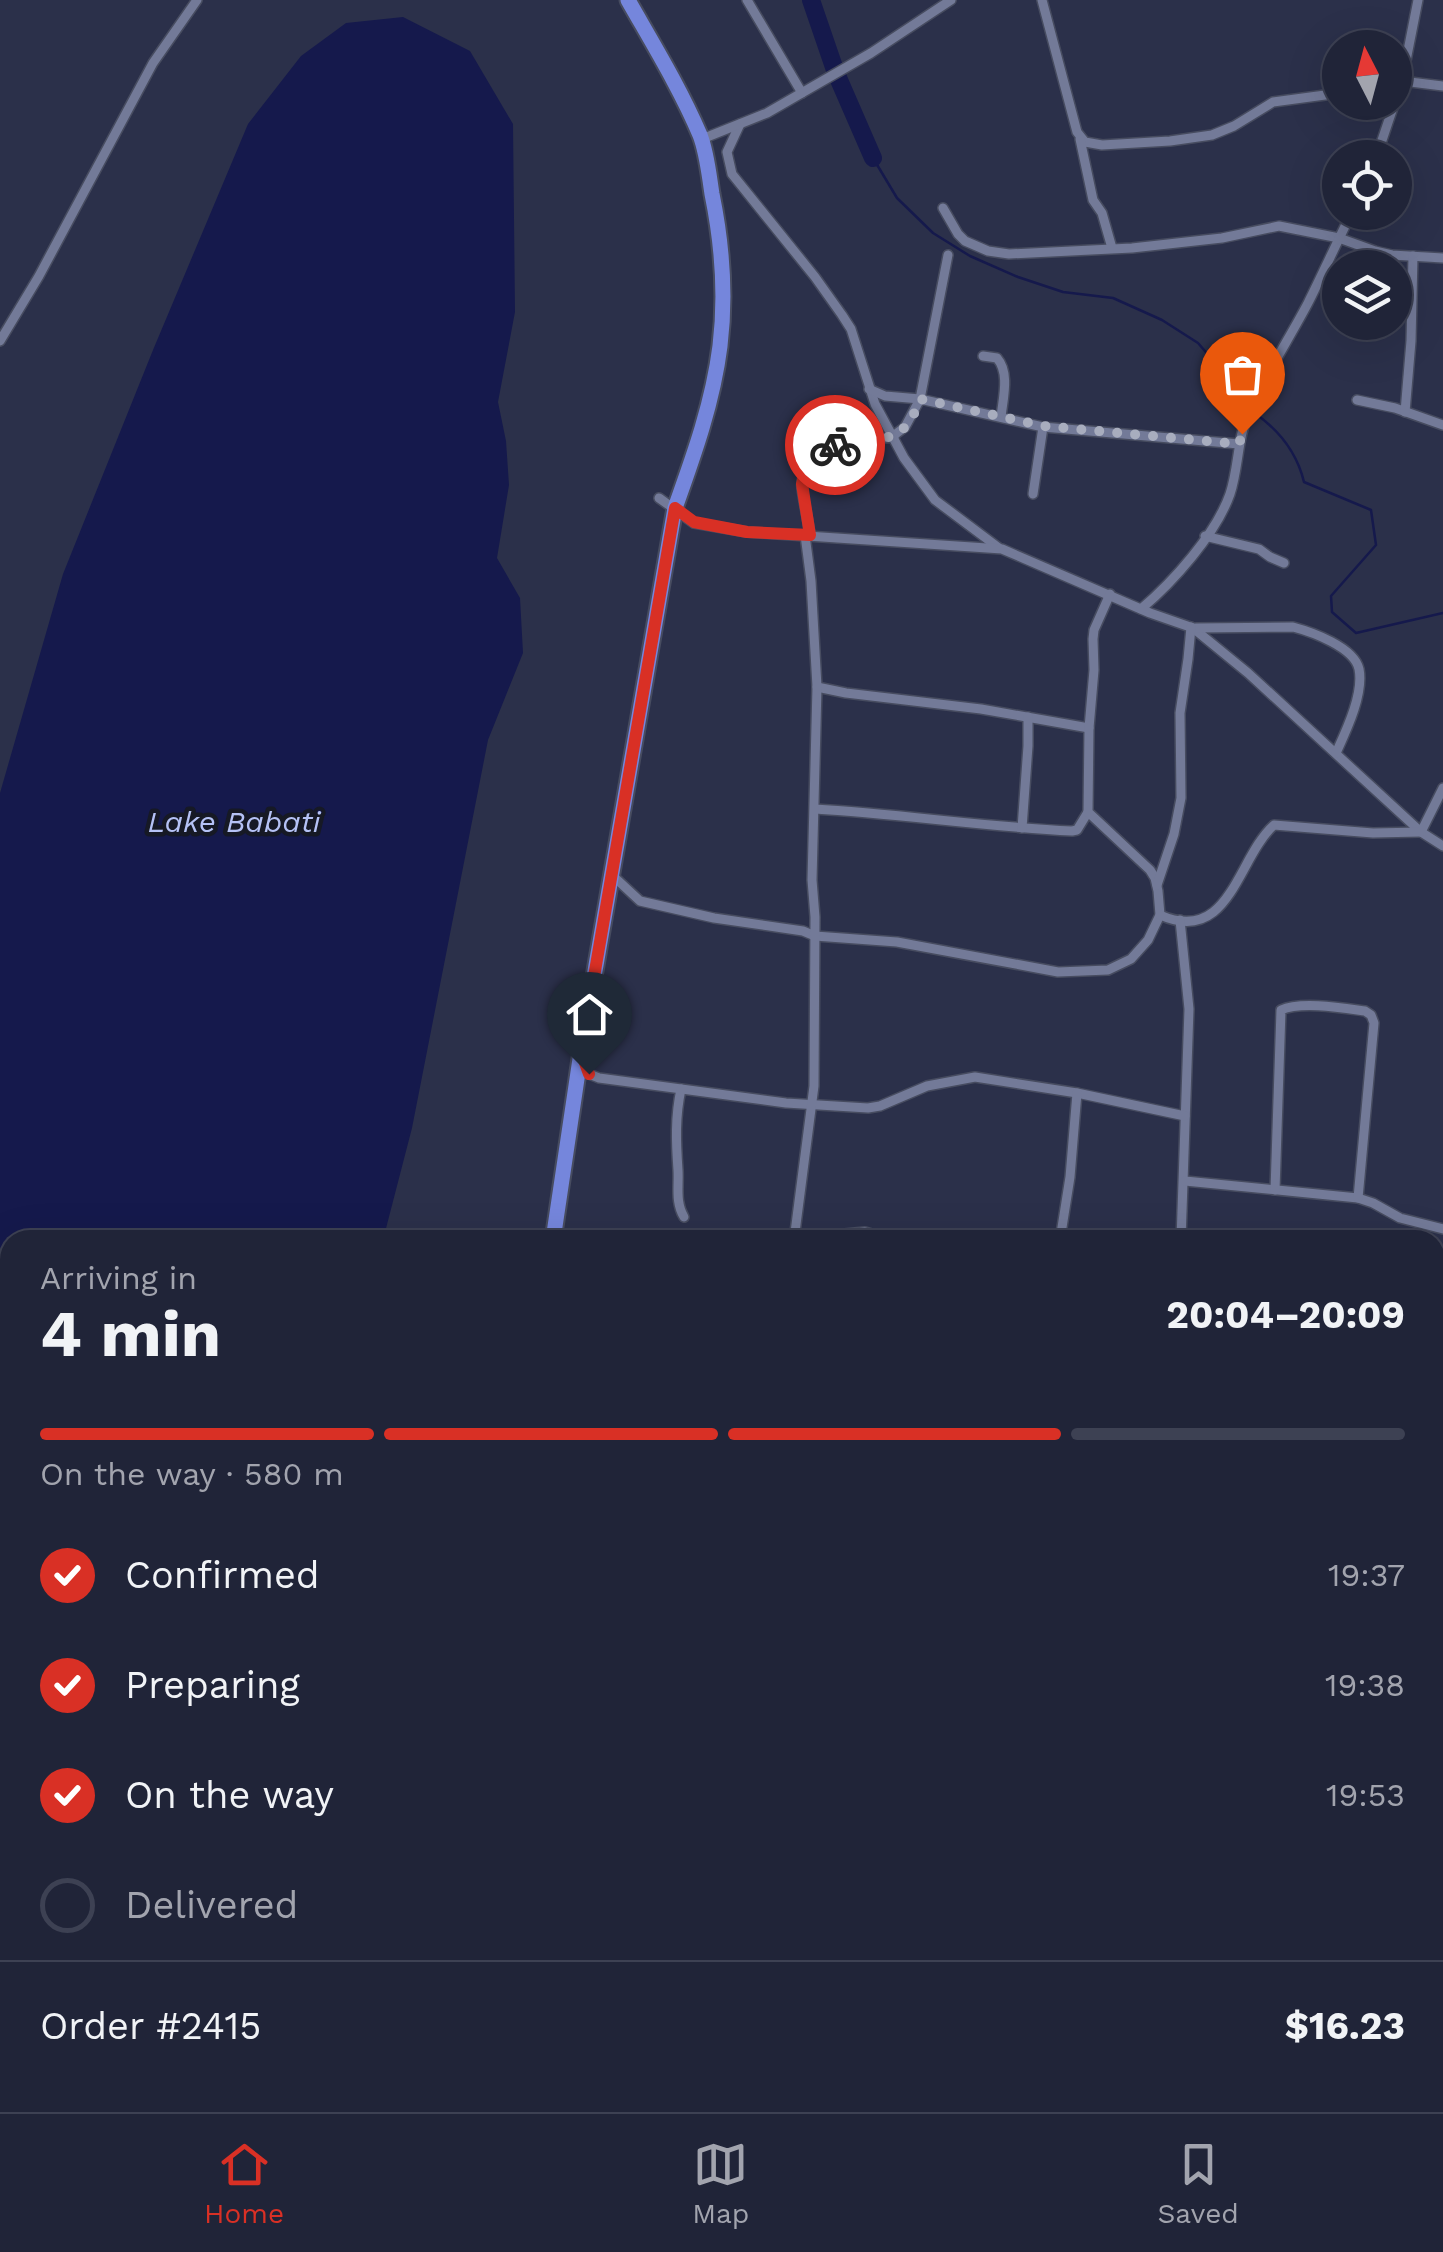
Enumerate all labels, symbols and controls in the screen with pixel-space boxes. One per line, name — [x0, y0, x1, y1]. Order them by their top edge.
north arrow — [1322, 30, 1412, 120]
map controls — [1322, 30, 1412, 340]
button: locate — [1322, 140, 1412, 230]
button: layers — [1322, 250, 1412, 340]
pin — [1200, 332, 1285, 435]
icon: bag — [1215, 347, 1270, 402]
courier — [785, 395, 885, 495]
icon: bike — [808, 418, 863, 473]
water label: Lake Babati — [148, 804, 322, 839]
pin — [547, 972, 632, 1075]
icon: home — [562, 987, 617, 1042]
text: Arriving in — [40, 1259, 197, 1297]
text: 20:04–20:09 — [1166, 1293, 1405, 1337]
text: 4 min — [40, 1296, 221, 1372]
text: On the way · 580 m — [40, 1455, 344, 1493]
icon: check — [40, 1548, 95, 1603]
text: Confirmed — [125, 1553, 320, 1597]
text: 19:37 — [1328, 1556, 1405, 1594]
icon: check — [40, 1658, 95, 1713]
text: Preparing — [125, 1663, 300, 1707]
text: 19:38 — [1325, 1666, 1405, 1704]
icon: check — [40, 1768, 95, 1823]
text: On the way — [125, 1773, 334, 1817]
text: 19:53 — [1326, 1776, 1405, 1814]
text: Delivered — [125, 1883, 298, 1927]
text: Order #2415 — [40, 2004, 261, 2048]
text: $16.23 — [1285, 2004, 1405, 2048]
tab: Home — [204, 2137, 284, 2230]
tab: Map — [692, 2137, 749, 2230]
tab: Saved — [1158, 2137, 1239, 2230]

